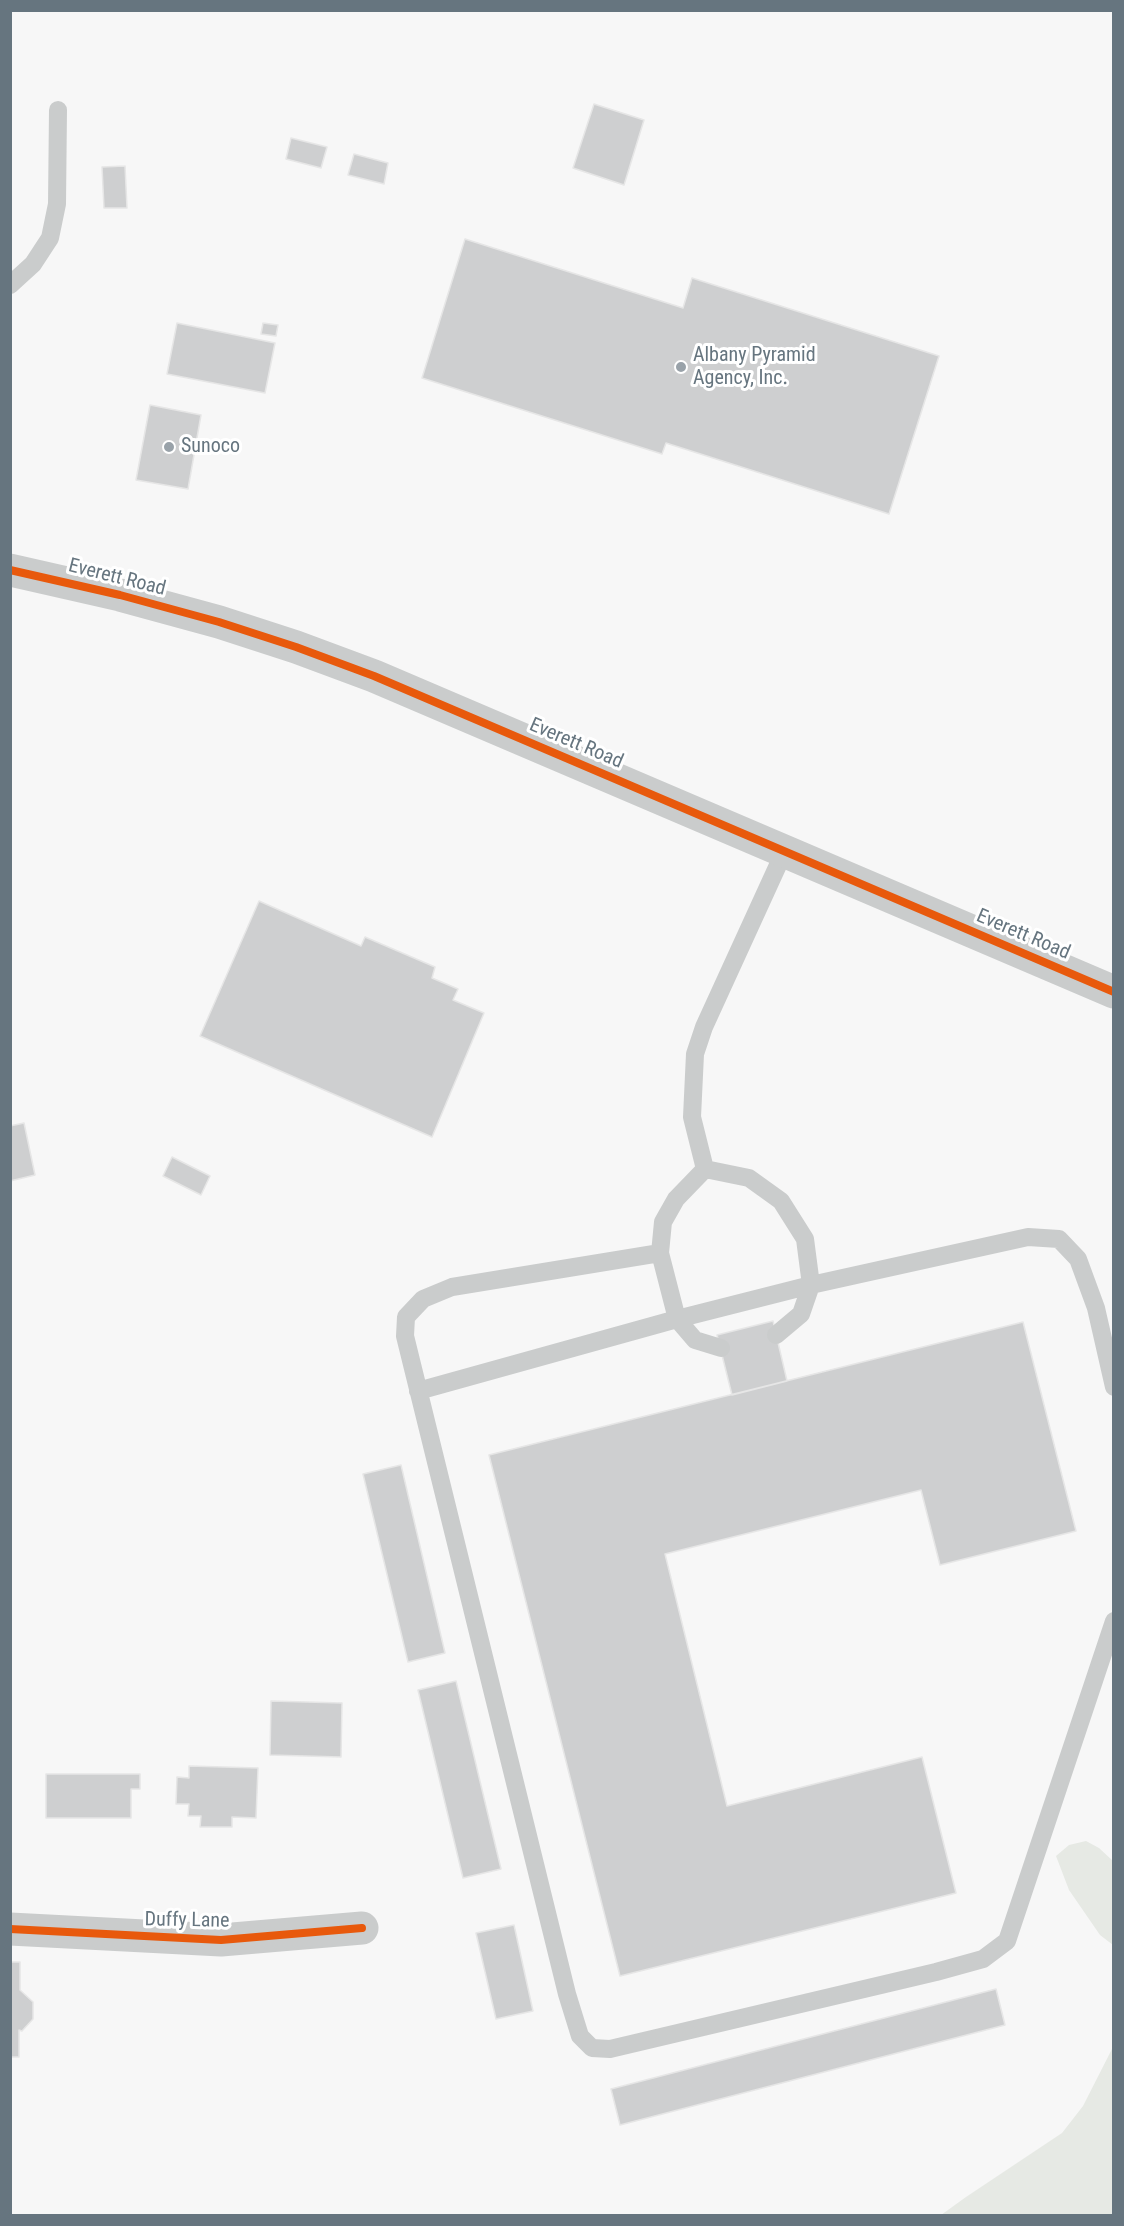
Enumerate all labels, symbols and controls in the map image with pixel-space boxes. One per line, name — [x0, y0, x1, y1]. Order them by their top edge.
place label: Albany Pyramid Agency, Inc. — [693, 344, 816, 391]
marker: Albany Pyramid Agency, Inc. — [674, 360, 688, 374]
place label: Sunoco — [181, 435, 240, 459]
marker: Sunoco — [162, 440, 176, 454]
street label: Everett Road — [66, 554, 168, 602]
street label: Everett Road — [526, 714, 626, 774]
street label: Everett Road — [973, 905, 1073, 965]
street label: Duffy Lane — [144, 1908, 230, 1934]

